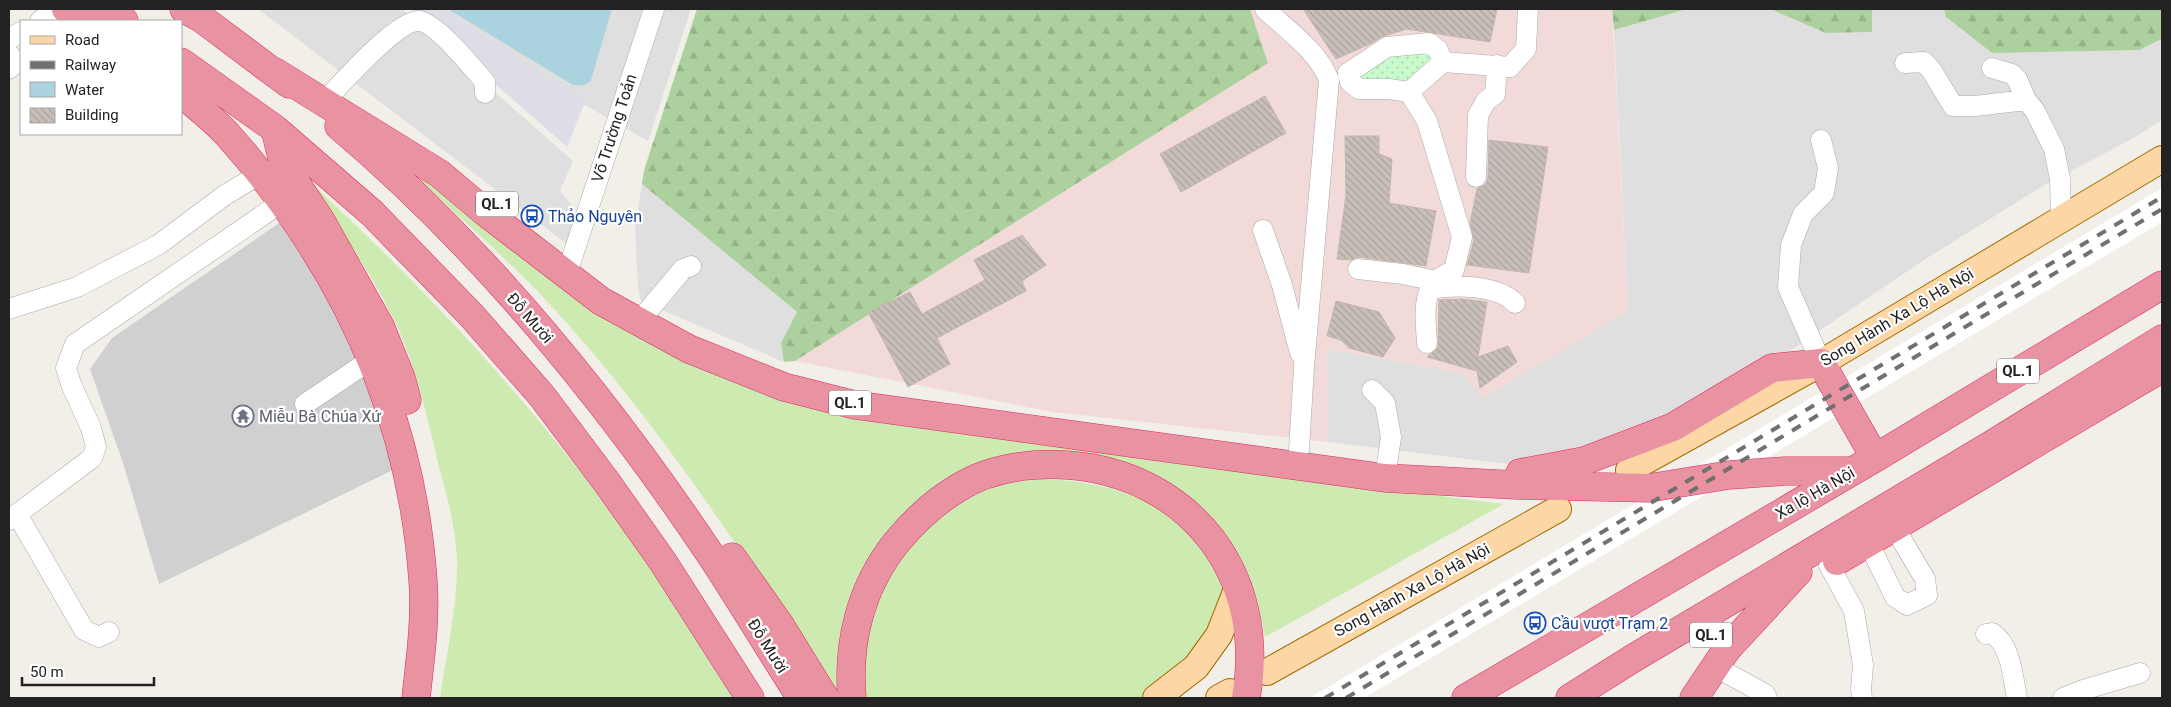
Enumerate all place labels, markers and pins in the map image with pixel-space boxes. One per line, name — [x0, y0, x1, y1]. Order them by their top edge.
bus stop icon: Thảo Nguyên — [520, 204, 544, 228]
place label: Thảo Nguyên — [548, 207, 642, 226]
temple icon: Miễu Bà Chúa Xứ — [231, 404, 255, 428]
place label: Miễu Bà Chúa Xứ — [259, 407, 382, 426]
bus stop icon: Cầu vượt Trạm 2 — [1523, 611, 1547, 635]
place label: Cầu vượt Trạm 2 — [1551, 614, 1668, 633]

